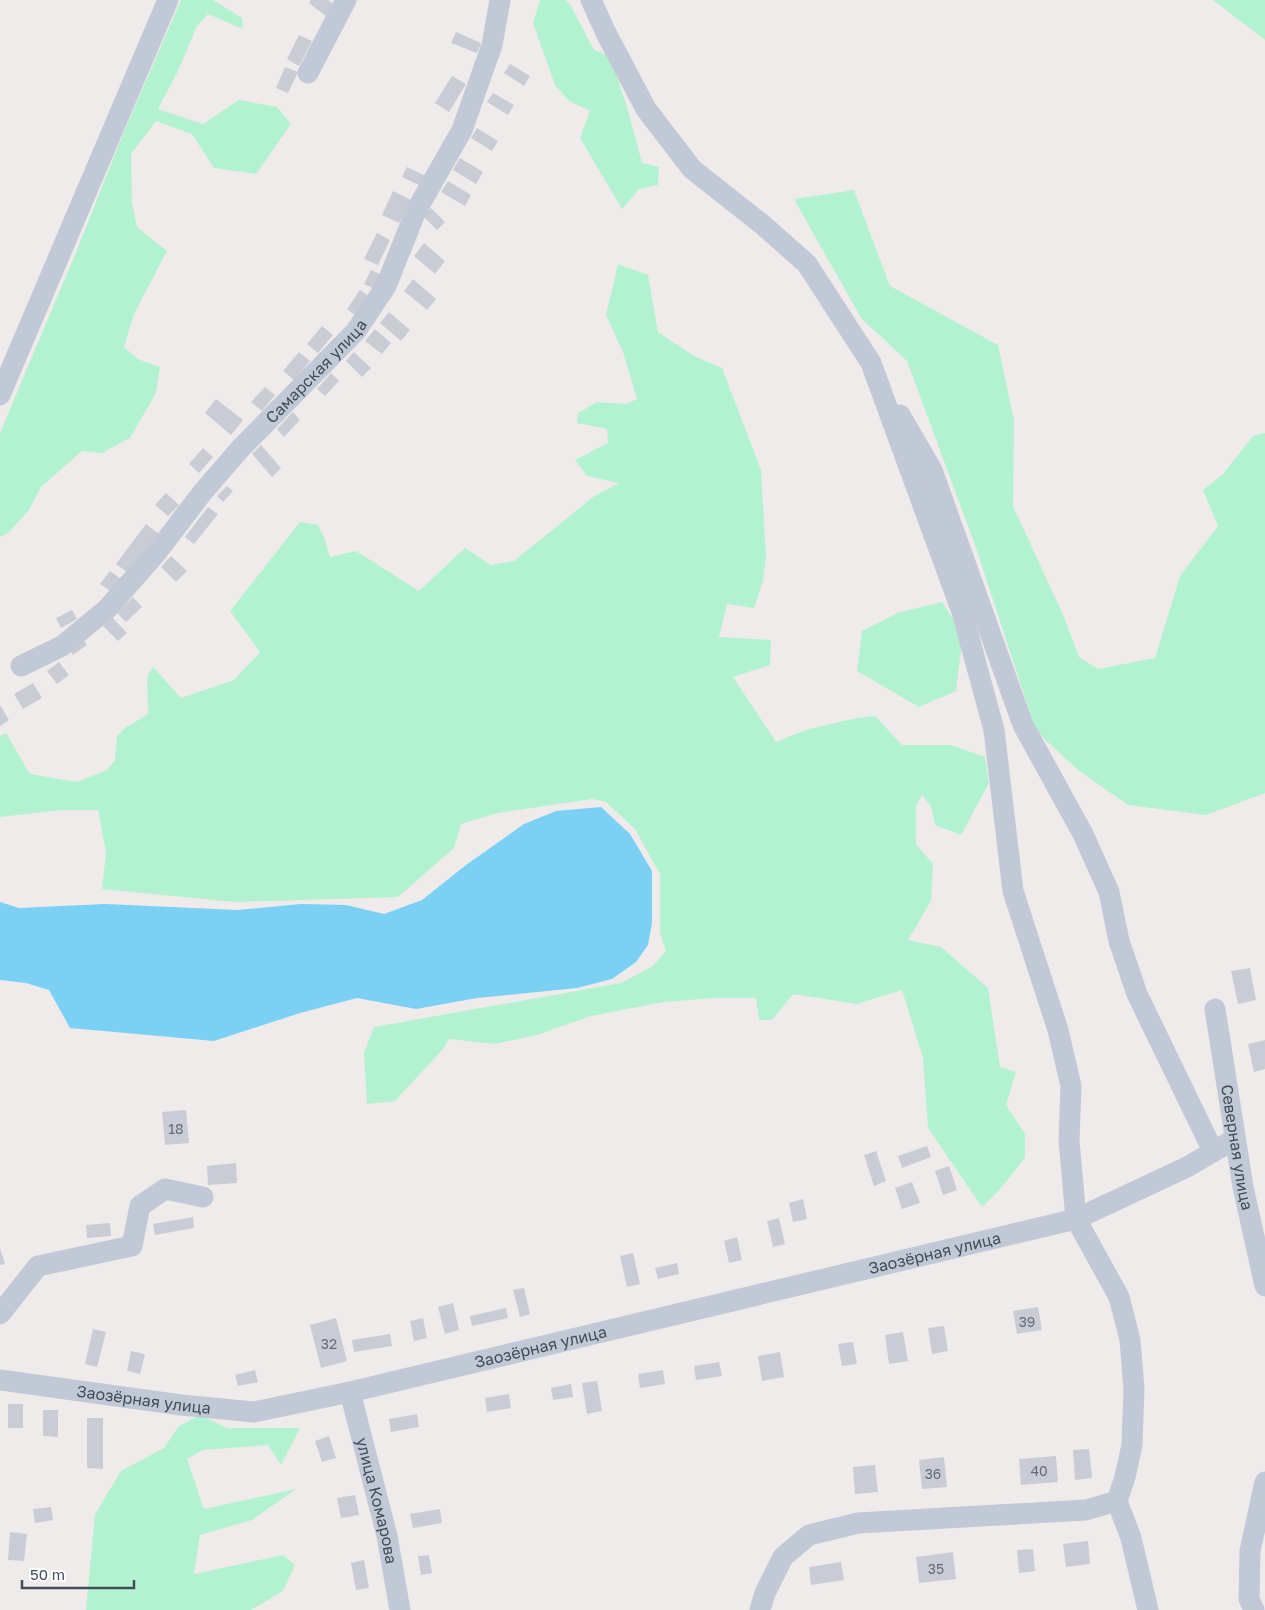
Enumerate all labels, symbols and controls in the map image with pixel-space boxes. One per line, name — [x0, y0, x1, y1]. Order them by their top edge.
street label: Самарская улица — [261, 315, 371, 427]
street label: Северная улица — [1217, 1083, 1258, 1212]
house number: 18 — [168, 1120, 184, 1137]
street label: Заозёрная улица — [866, 1227, 1003, 1278]
house number: 39 — [1019, 1313, 1035, 1330]
street label: Заозёрная улица — [472, 1321, 609, 1372]
house number: 32 — [321, 1335, 337, 1352]
street label: Заозёрная улица — [75, 1381, 212, 1418]
street label: улица Комарова — [352, 1435, 402, 1565]
house number: 40 — [1030, 1462, 1048, 1479]
house number: 36 — [925, 1465, 941, 1482]
scale bar — [22, 1558, 135, 1590]
house number: 35 — [928, 1560, 944, 1577]
text: 50 m — [30, 1565, 65, 1583]

